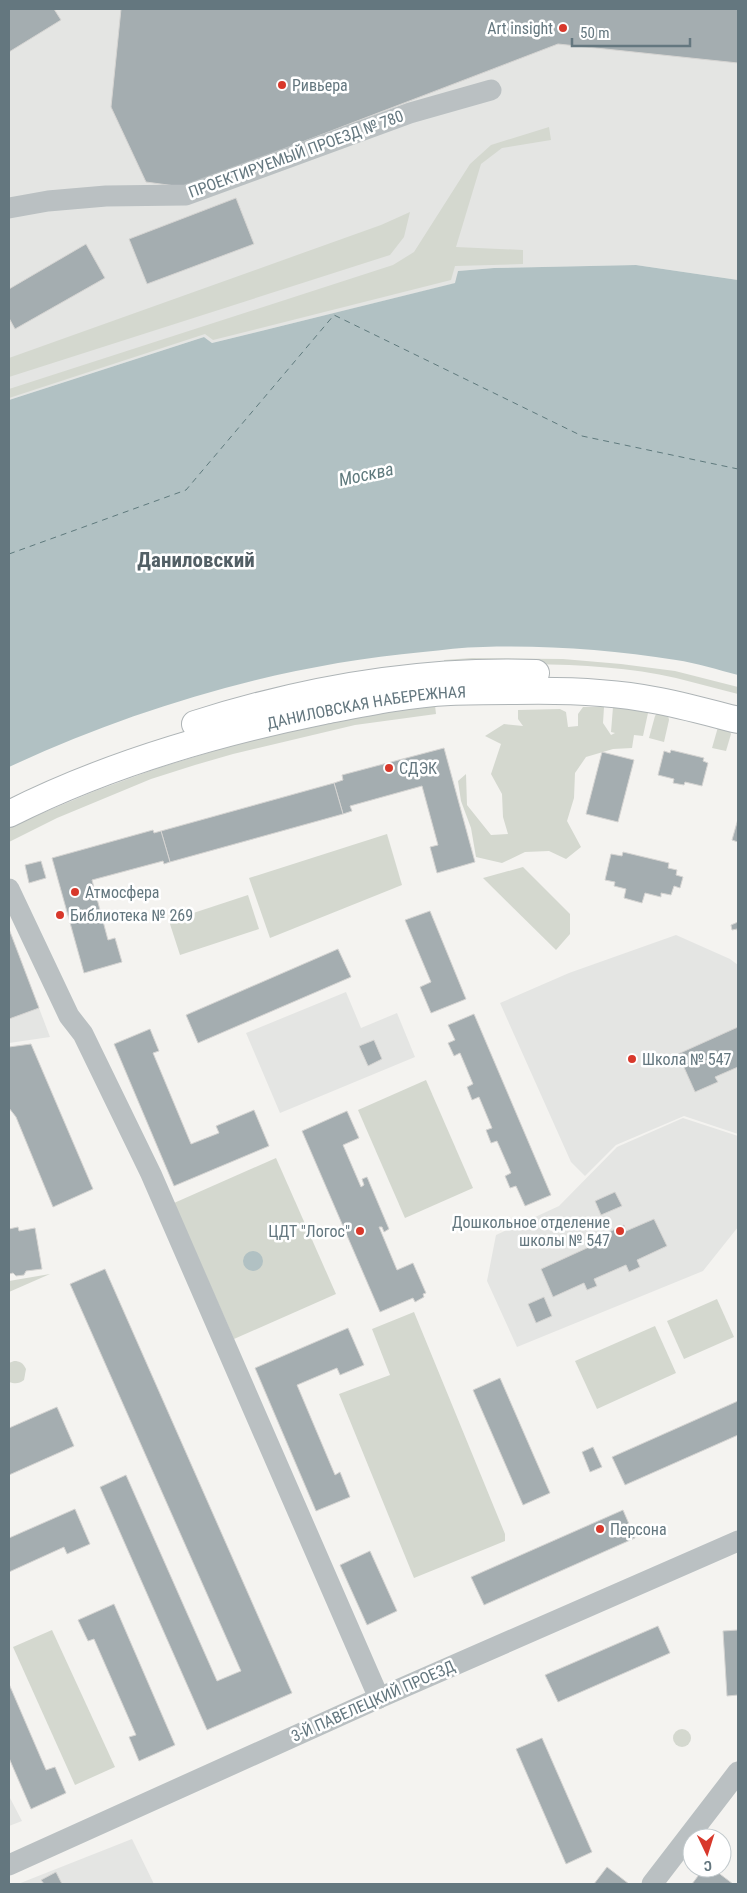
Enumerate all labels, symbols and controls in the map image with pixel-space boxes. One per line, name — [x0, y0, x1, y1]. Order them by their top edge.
scale bar — [572, 15, 690, 47]
place label: Art insight — [487, 19, 553, 38]
marker: Art insight — [557, 22, 569, 34]
text: 50 m — [580, 24, 610, 42]
place label: Ривьера — [292, 76, 348, 95]
marker: Ривьера — [276, 79, 288, 91]
street label: ПРОЕКТИРУЕМЫЙ ПРОЕЗД № 780 — [186, 106, 406, 202]
water label: Москва — [337, 458, 395, 490]
district label: Даниловский — [137, 548, 255, 572]
street label: ДАНИЛОВСКАЯ НАБЕРЕЖНАЯ — [265, 682, 466, 733]
place label: СДЭК — [399, 759, 437, 778]
marker: СДЭК — [383, 762, 395, 774]
place label: Атмосфера — [85, 883, 159, 902]
marker: Атмосфера — [69, 886, 81, 898]
place label: Библиотека № 269 — [70, 906, 193, 925]
marker: Библиотека № 269 — [54, 909, 66, 921]
place label: Школа № 547 — [642, 1050, 732, 1069]
marker: Школа № 547 — [626, 1053, 638, 1065]
place label: Дошкольное отделение школы № 547 — [452, 1213, 610, 1250]
place label: ЦДТ "Логос" — [268, 1222, 350, 1241]
marker: ЦДТ "Логос" — [354, 1225, 366, 1237]
marker: Дошкольное отделение школы № 547 — [614, 1225, 626, 1237]
place label: Персона — [610, 1520, 667, 1539]
marker: Персона — [594, 1523, 606, 1535]
street label: 3-Й ПАВЕЛЕЦКИЙ ПРОЕЗД — [288, 1656, 458, 1746]
north arrow — [682, 1828, 732, 1878]
text: С — [703, 1858, 712, 1874]

